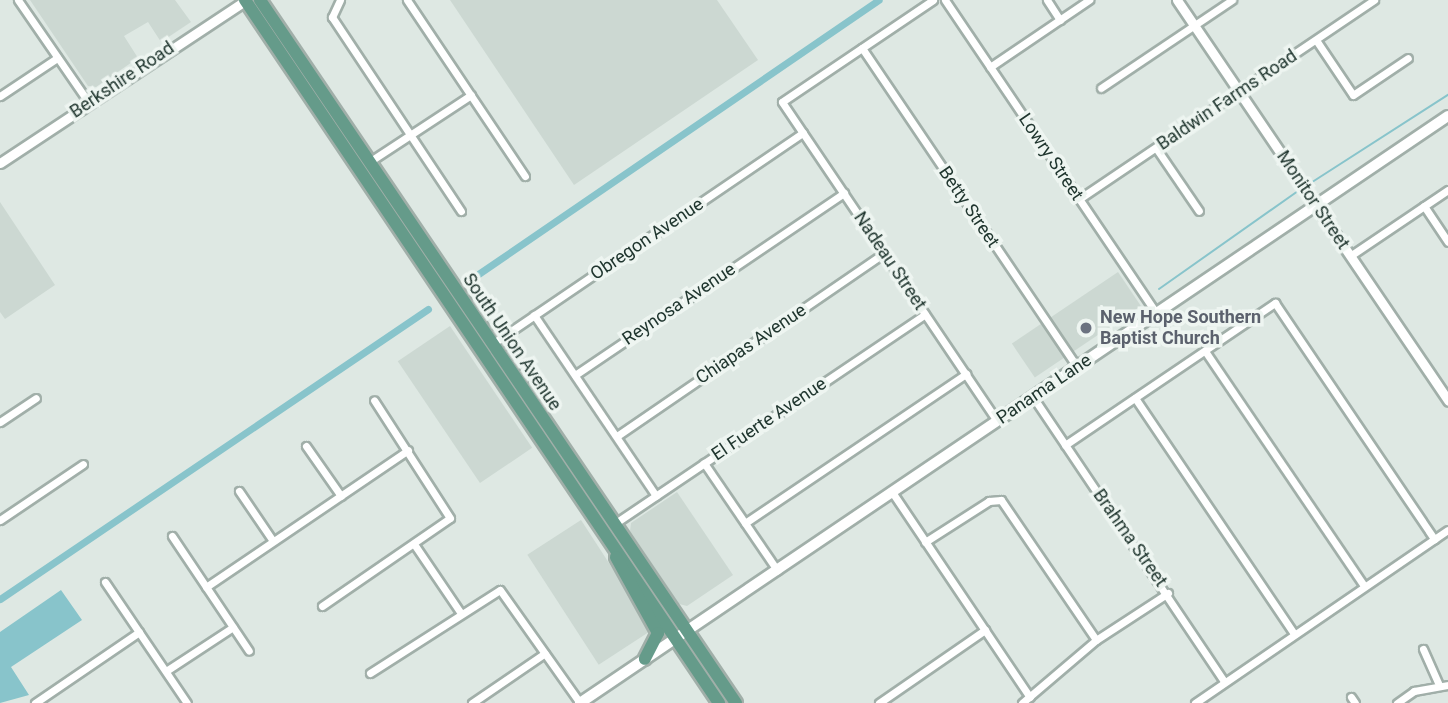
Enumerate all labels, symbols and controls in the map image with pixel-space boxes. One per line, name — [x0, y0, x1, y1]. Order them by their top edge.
street label: Berkshire Road — [66, 37, 178, 123]
street label: Baldwin Farms Road — [1153, 45, 1301, 155]
street label: Lowry Street — [1014, 109, 1088, 205]
street label: Monitor Street — [1272, 147, 1354, 253]
street label: Betty Street — [934, 162, 1004, 252]
street label: Obregon Avenue — [586, 193, 708, 285]
street label: Nadeau Street — [849, 208, 931, 314]
street label: Reynosa Avenue — [618, 258, 740, 350]
street label: South Union Avenue — [458, 269, 566, 415]
street label: Chiapas Avenue — [692, 299, 810, 389]
place label: New Hope Southern Baptist Church — [1100, 307, 1261, 350]
marker: New Hope Southern Baptist Church — [1078, 320, 1094, 336]
street label: Panama Lane — [992, 349, 1096, 429]
street label: El Fuerte Avenue — [708, 373, 830, 465]
street label: Brahma Street — [1088, 485, 1172, 591]

